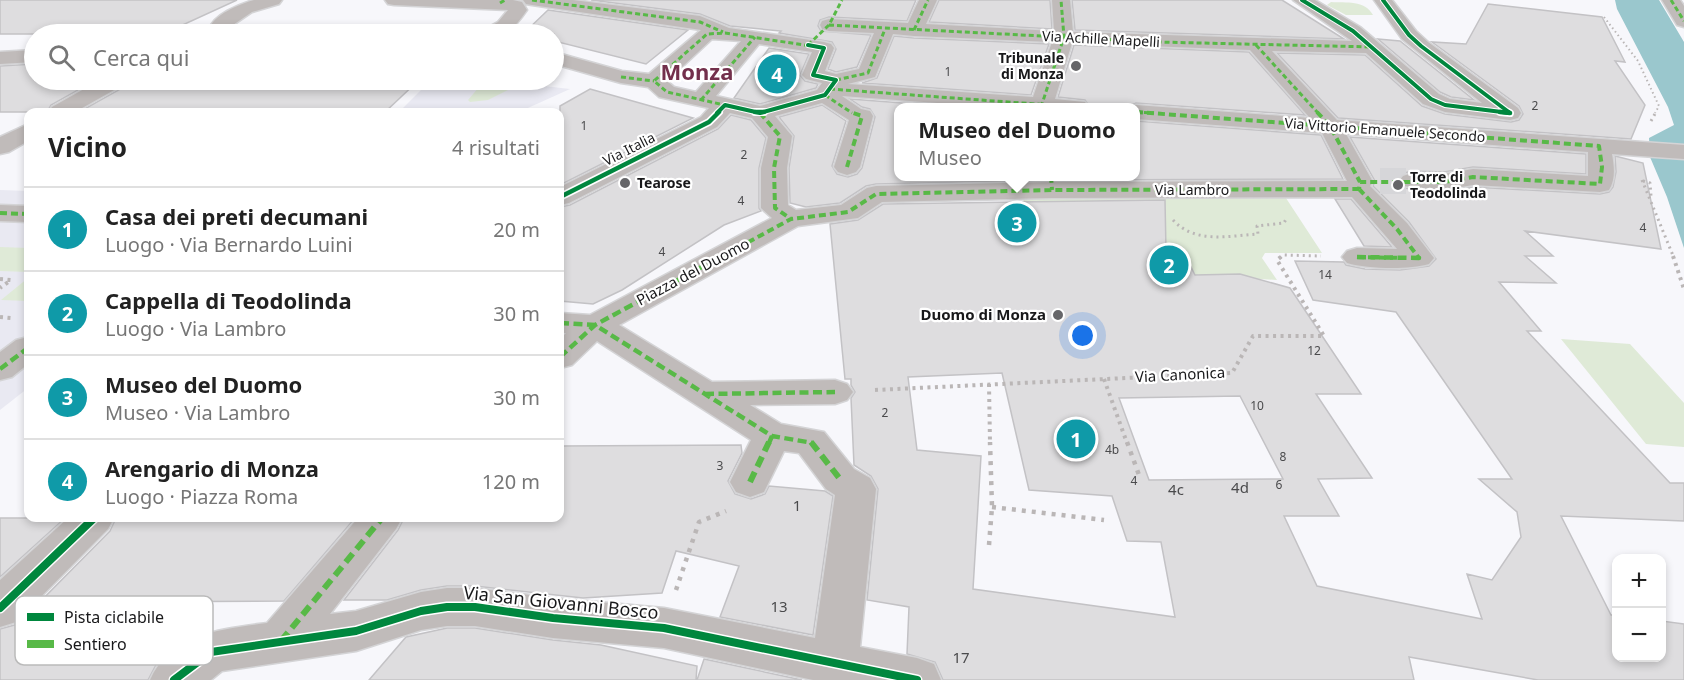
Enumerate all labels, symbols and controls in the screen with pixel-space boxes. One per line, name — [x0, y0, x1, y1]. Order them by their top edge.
search box — [24, 24, 564, 90]
street label: Via Achille Mapelli — [1042, 26, 1160, 51]
icon: search — [45, 41, 78, 74]
text: Cerca qui — [93, 42, 189, 72]
place label: Tribunale di Monza — [998, 48, 1064, 83]
pin: 4 — [758, 52, 796, 97]
district label: Monza — [661, 56, 733, 86]
marker: Tribunale di Monza — [1069, 59, 1083, 73]
house number: 1 — [945, 63, 951, 80]
house number: 2 — [1532, 97, 1539, 114]
popup — [894, 103, 1140, 181]
street label: Via Vittorio Emanuele Secondo — [1284, 113, 1486, 146]
text: Museo del Duomo — [918, 114, 1116, 144]
house number: 1 — [581, 117, 587, 134]
street label: Via Italia — [599, 127, 658, 170]
text: Vicino — [48, 129, 127, 165]
text: 4 risultati — [452, 134, 540, 161]
text: Museo — [918, 144, 982, 171]
house number: 2 — [741, 146, 748, 163]
place label: Torre di Teodolinda — [1410, 167, 1487, 202]
place label: Tearose — [637, 173, 691, 192]
marker: Tearose — [618, 176, 632, 190]
marker: Torre di Teodolinda — [1391, 178, 1405, 192]
street label: Via Lambro — [1155, 180, 1229, 199]
house number: 4 — [738, 192, 745, 209]
pin: 3 — [998, 200, 1036, 246]
text: Casa dei preti decumani — [105, 201, 368, 231]
text: 1 — [62, 216, 73, 243]
text: 20 m — [493, 216, 540, 243]
house number: 4 — [1640, 219, 1647, 236]
text: Luogo · Via Bernardo Luini — [105, 231, 353, 258]
street label: Piazza del Duomo — [632, 233, 753, 309]
pin: 2 — [1150, 242, 1188, 288]
house number: 4 — [659, 243, 666, 260]
house number: 14 — [1318, 266, 1332, 283]
text: Cappella di Teodolinda — [105, 285, 352, 315]
text: 2 — [62, 300, 73, 327]
text: 30 m — [493, 300, 540, 327]
place label: Duomo di Monza — [920, 304, 1046, 324]
marker: Duomo di Monza — [1051, 308, 1065, 322]
text: Luogo · Via Lambro — [105, 315, 286, 342]
your location — [1068, 321, 1097, 350]
house number: 12 — [1307, 342, 1321, 359]
street label: Via Canonica — [1134, 362, 1226, 386]
text: Museo del Duomo — [105, 369, 302, 399]
text: 3 — [62, 384, 73, 411]
text: 30 m — [493, 384, 540, 411]
house number: 10 — [1250, 397, 1264, 414]
text: Museo · Via Lambro — [105, 399, 290, 426]
house number: 2 — [882, 404, 889, 421]
pin: 1 — [1056, 416, 1096, 462]
house number: 4b — [1105, 441, 1119, 458]
house number: 8 — [1280, 448, 1287, 465]
text: Arengario di Monza — [105, 453, 319, 483]
house number: 3 — [717, 457, 724, 474]
text: 4 — [62, 468, 73, 495]
text: 120 m — [482, 468, 540, 495]
house number: 4 — [1131, 472, 1138, 489]
house number: 6 — [1276, 476, 1283, 493]
house number: 4d — [1231, 477, 1249, 497]
house number: 4c — [1168, 479, 1184, 499]
text: Luogo · Piazza Roma — [105, 483, 298, 510]
house number: 1 — [793, 495, 801, 515]
map controls — [1612, 554, 1666, 662]
button: + — [1612, 554, 1666, 608]
street label: Via San Giovanni Bosco — [462, 580, 660, 624]
legend — [15, 596, 213, 665]
house number: 13 — [770, 596, 788, 616]
text: Pista ciclabile — [64, 606, 164, 628]
button: − — [1612, 608, 1666, 662]
text: Sentiero — [64, 633, 127, 655]
house number: 17 — [952, 647, 970, 667]

